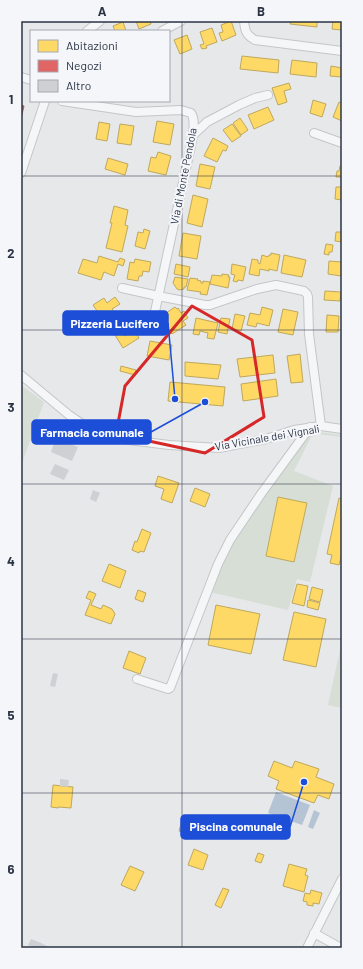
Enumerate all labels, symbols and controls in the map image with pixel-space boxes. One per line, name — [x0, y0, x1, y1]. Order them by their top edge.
text: A — [98, 3, 107, 19]
text: B — [257, 3, 265, 19]
legend — [30, 30, 170, 102]
text: Abitazioni — [66, 38, 118, 52]
text: Negozi — [66, 58, 102, 72]
text: Altro — [66, 78, 91, 92]
text: 1 — [9, 91, 13, 107]
street label: Via di Monte Pendola — [167, 127, 199, 225]
text: 2 — [7, 245, 15, 261]
callout: Pizzeria Lucifero — [63, 311, 168, 335]
text: Pizzeria Lucifero — [70, 316, 160, 330]
text: 3 — [7, 399, 15, 415]
callout: Farmacia comunale — [32, 420, 151, 444]
street label: Via Vicinale dei Vignali — [214, 421, 321, 453]
text: Farmacia comunale — [40, 425, 144, 439]
text: 4 — [7, 553, 15, 569]
text: 5 — [7, 707, 15, 723]
callout: Piscina comunale — [181, 815, 290, 839]
text: Piscina comunale — [189, 819, 283, 833]
text: 6 — [8, 861, 15, 877]

